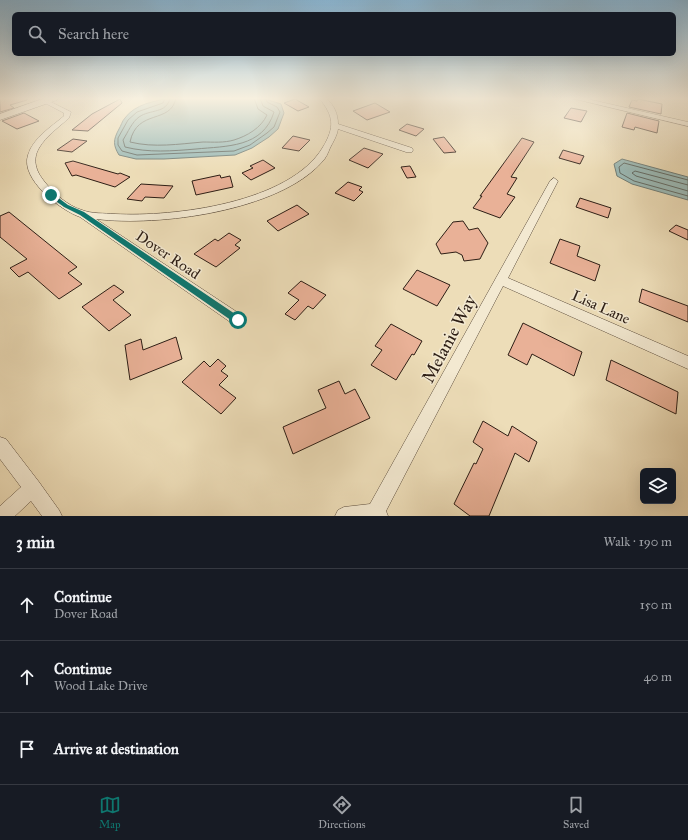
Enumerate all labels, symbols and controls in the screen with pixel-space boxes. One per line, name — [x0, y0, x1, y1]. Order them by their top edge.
search box — [12, 12, 676, 56]
icon: search — [26, 23, 48, 45]
text: Search here — [58, 25, 129, 43]
route end — [42, 186, 60, 204]
street label: Dover Road — [133, 227, 204, 283]
street label: Lisa Lane — [569, 286, 633, 328]
street label: Melanie Way — [417, 291, 482, 387]
route start — [229, 311, 247, 329]
map controls — [640, 468, 676, 504]
button: layers — [640, 468, 676, 504]
text: 3 min — [16, 532, 55, 553]
text: Walk · 190 m — [603, 534, 672, 550]
text: Continue — [54, 588, 112, 606]
icon: ahead — [16, 594, 38, 616]
text: 150 m — [640, 597, 672, 613]
text: Dover Road — [54, 606, 118, 622]
text: Continue — [54, 660, 112, 678]
icon: ahead — [16, 666, 38, 688]
text: 40 m — [643, 669, 672, 685]
text: Wood Lake Drive — [54, 678, 148, 694]
icon: arrive — [16, 738, 38, 760]
text: Arrive at destination — [54, 740, 179, 758]
tab: Map — [99, 794, 121, 831]
tab: Directions — [318, 794, 366, 831]
tab: Saved — [563, 794, 589, 831]

